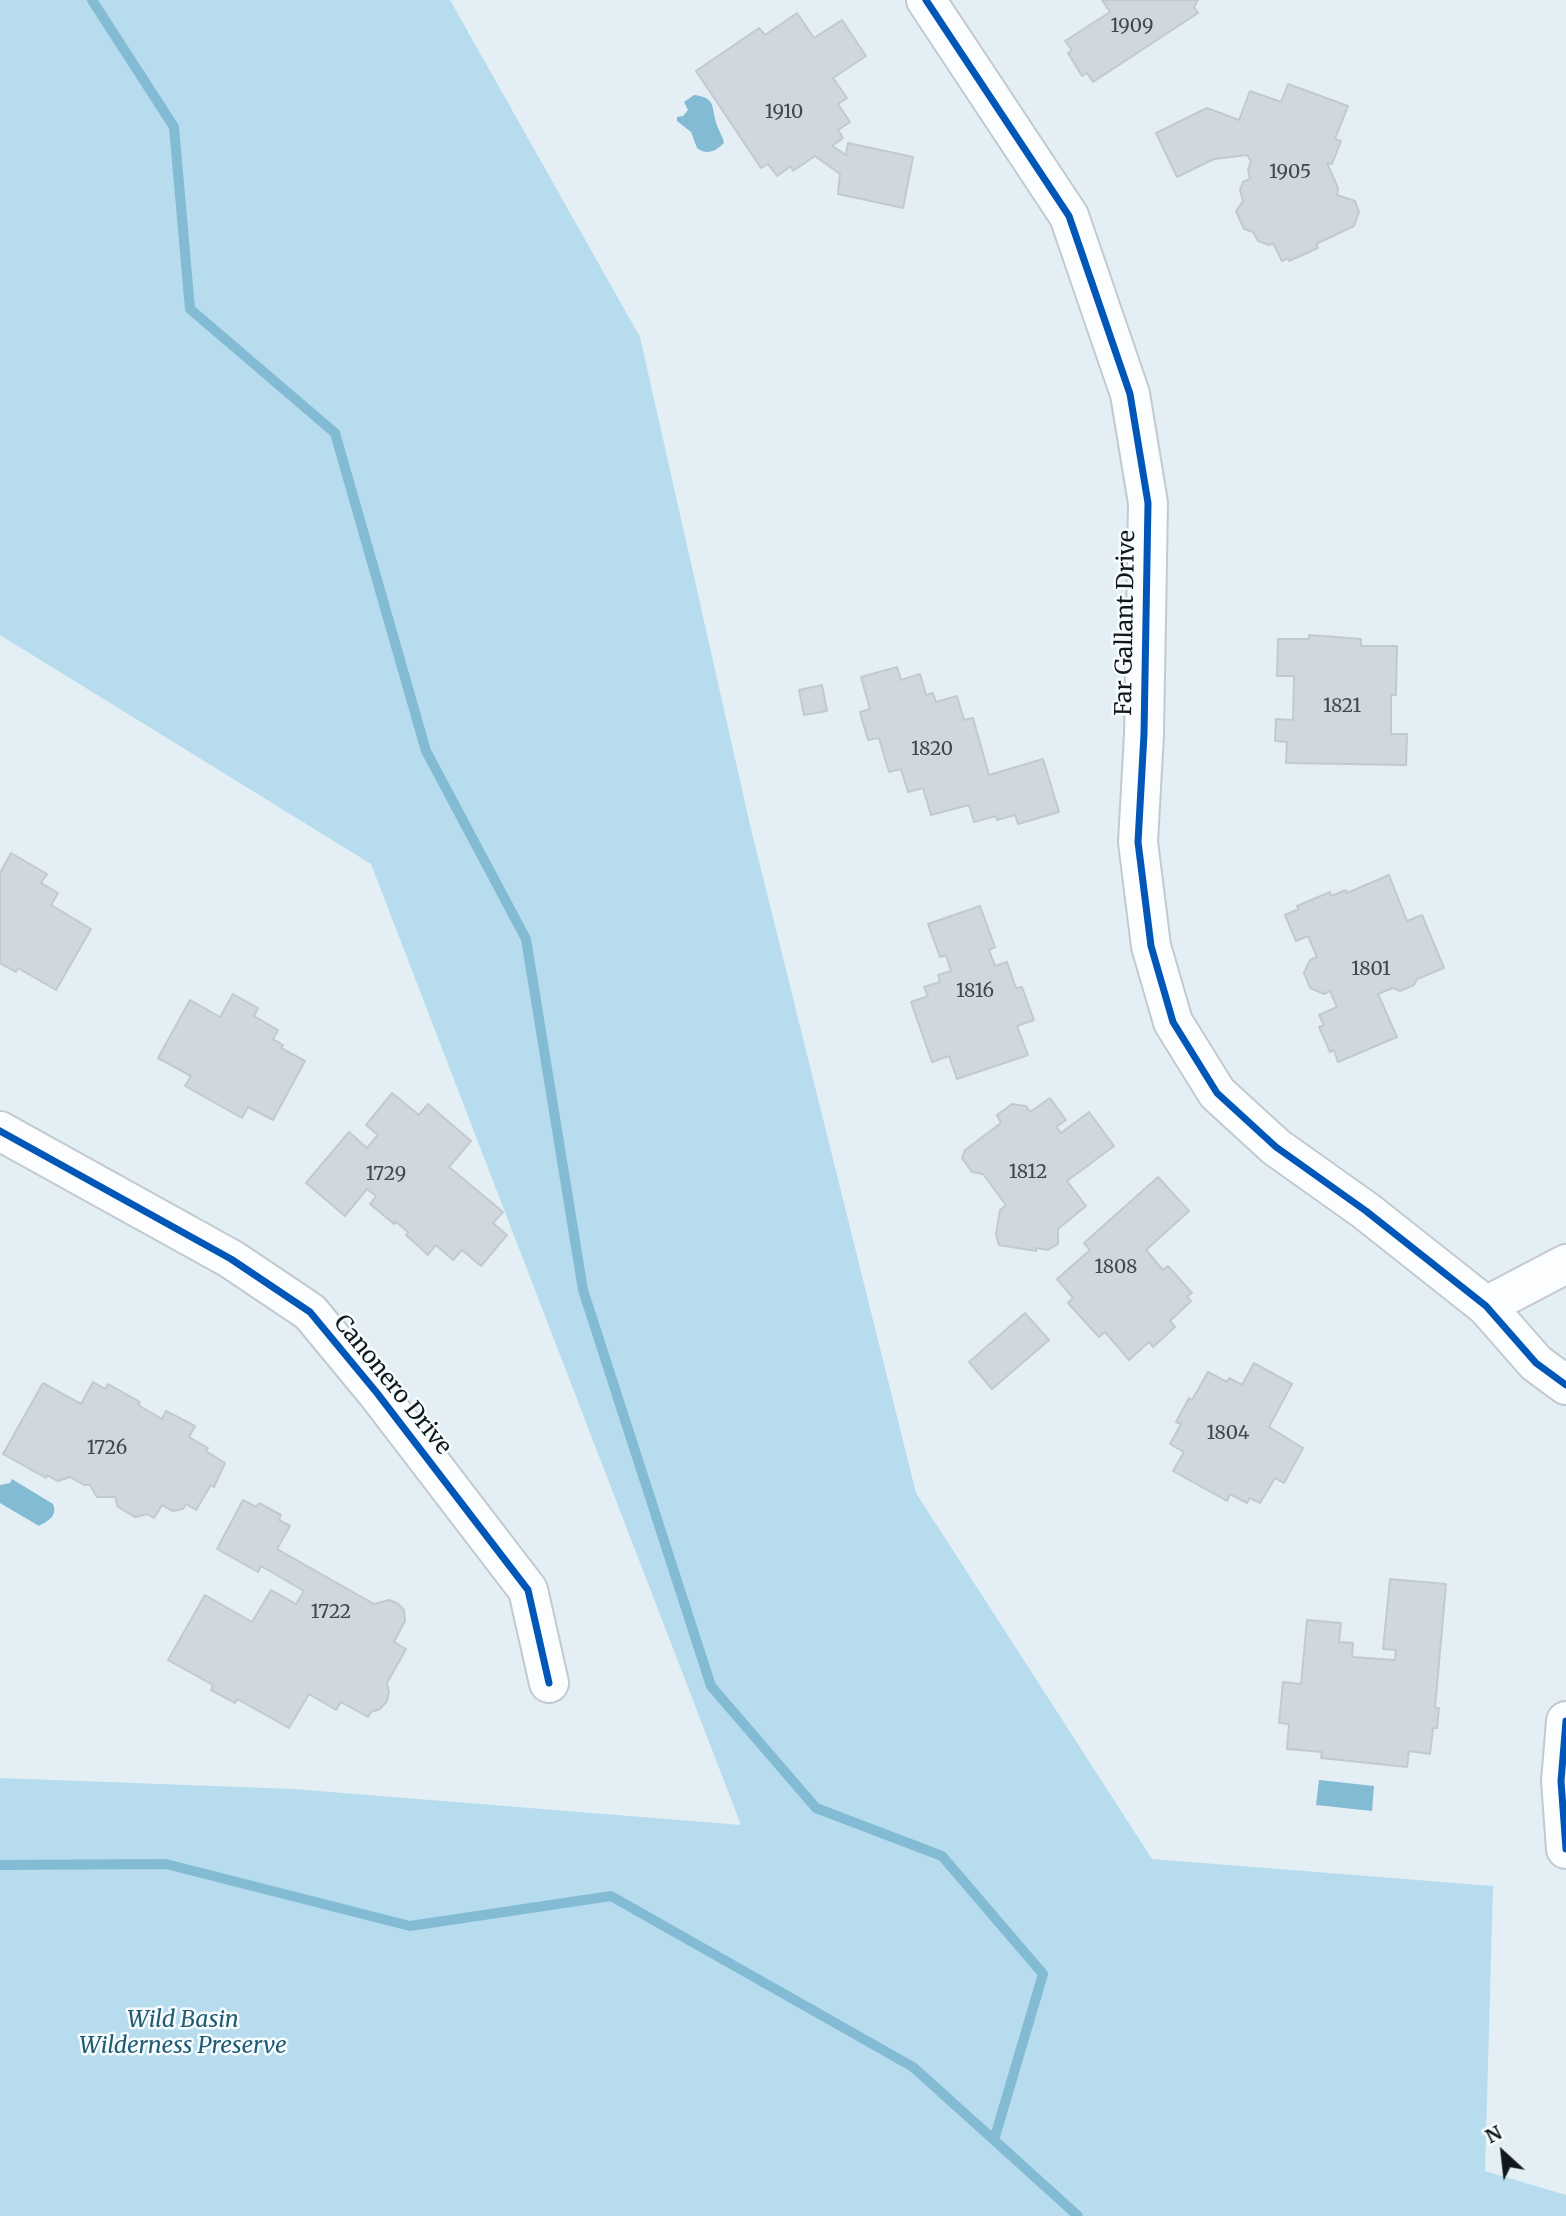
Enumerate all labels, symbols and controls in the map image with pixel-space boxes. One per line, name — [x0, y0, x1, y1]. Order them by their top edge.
house number: 1909 — [1111, 16, 1153, 38]
house number: 1910 — [765, 102, 803, 124]
house number: 1905 — [1269, 162, 1311, 184]
street label: Far Gallant Drive — [1111, 530, 1141, 716]
house number: 1821 — [1323, 696, 1361, 718]
house number: 1820 — [911, 739, 953, 761]
house number: 1801 — [1351, 959, 1391, 981]
house number: 1816 — [956, 981, 994, 1003]
house number: 1812 — [1009, 1162, 1047, 1184]
house number: 1729 — [366, 1164, 406, 1186]
house number: 1808 — [1095, 1257, 1137, 1279]
street label: Canonero Drive — [327, 1310, 457, 1460]
house number: 1804 — [1206, 1423, 1250, 1445]
house number: 1726 — [87, 1438, 127, 1460]
house number: 1722 — [311, 1602, 351, 1624]
park label: Wild Basin Wilderness Preserve — [79, 2006, 287, 2060]
north arrow — [1468, 2118, 1538, 2188]
text: N — [1481, 2120, 1506, 2148]

